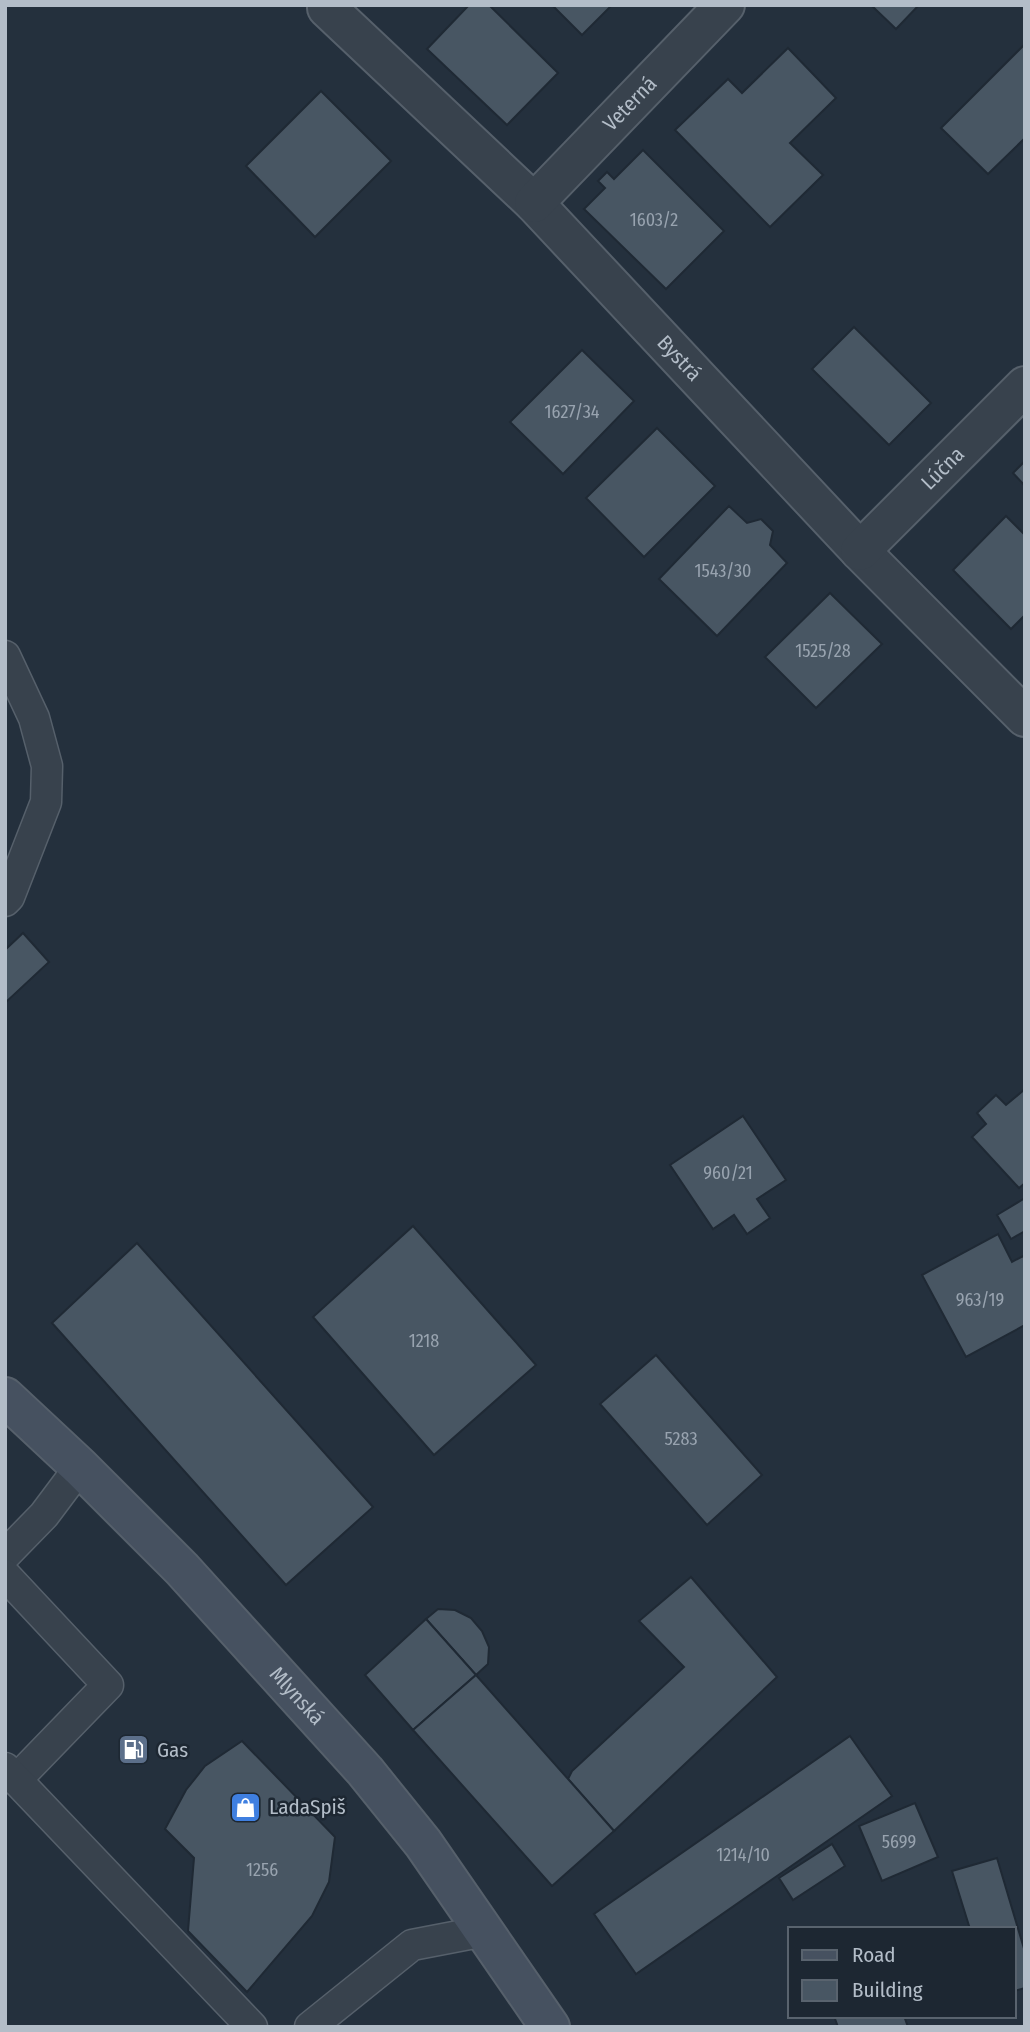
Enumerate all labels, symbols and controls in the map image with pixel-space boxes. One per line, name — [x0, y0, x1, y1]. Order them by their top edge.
street label: Veterná — [597, 71, 662, 137]
house number: 1603/2 — [630, 209, 678, 231]
street label: Bystrá — [652, 330, 707, 387]
house number: 1627/34 — [545, 401, 600, 423]
street label: Lúčna — [916, 441, 970, 495]
house number: 1543/30 — [695, 560, 751, 582]
house number: 1525/28 — [795, 640, 851, 662]
house number: 960/21 — [703, 1162, 753, 1184]
house number: 963/19 — [956, 1289, 1004, 1311]
house number: 1218 — [409, 1330, 439, 1352]
house number: 5283 — [664, 1428, 698, 1450]
street label: Mlynská — [264, 1661, 330, 1730]
fuel station icon: Gas — [117, 1733, 151, 1767]
place label: Gas — [157, 1737, 188, 1763]
shop icon: LadaSpiš — [229, 1790, 263, 1824]
place label: LadaSpiš — [269, 1794, 346, 1820]
house number: 5699 — [882, 1831, 916, 1853]
house number: 1214/10 — [716, 1844, 770, 1866]
house number: 1256 — [246, 1859, 278, 1881]
legend — [788, 1927, 1016, 2018]
text: Road — [852, 1942, 896, 1968]
text: Building — [852, 1977, 923, 2003]

